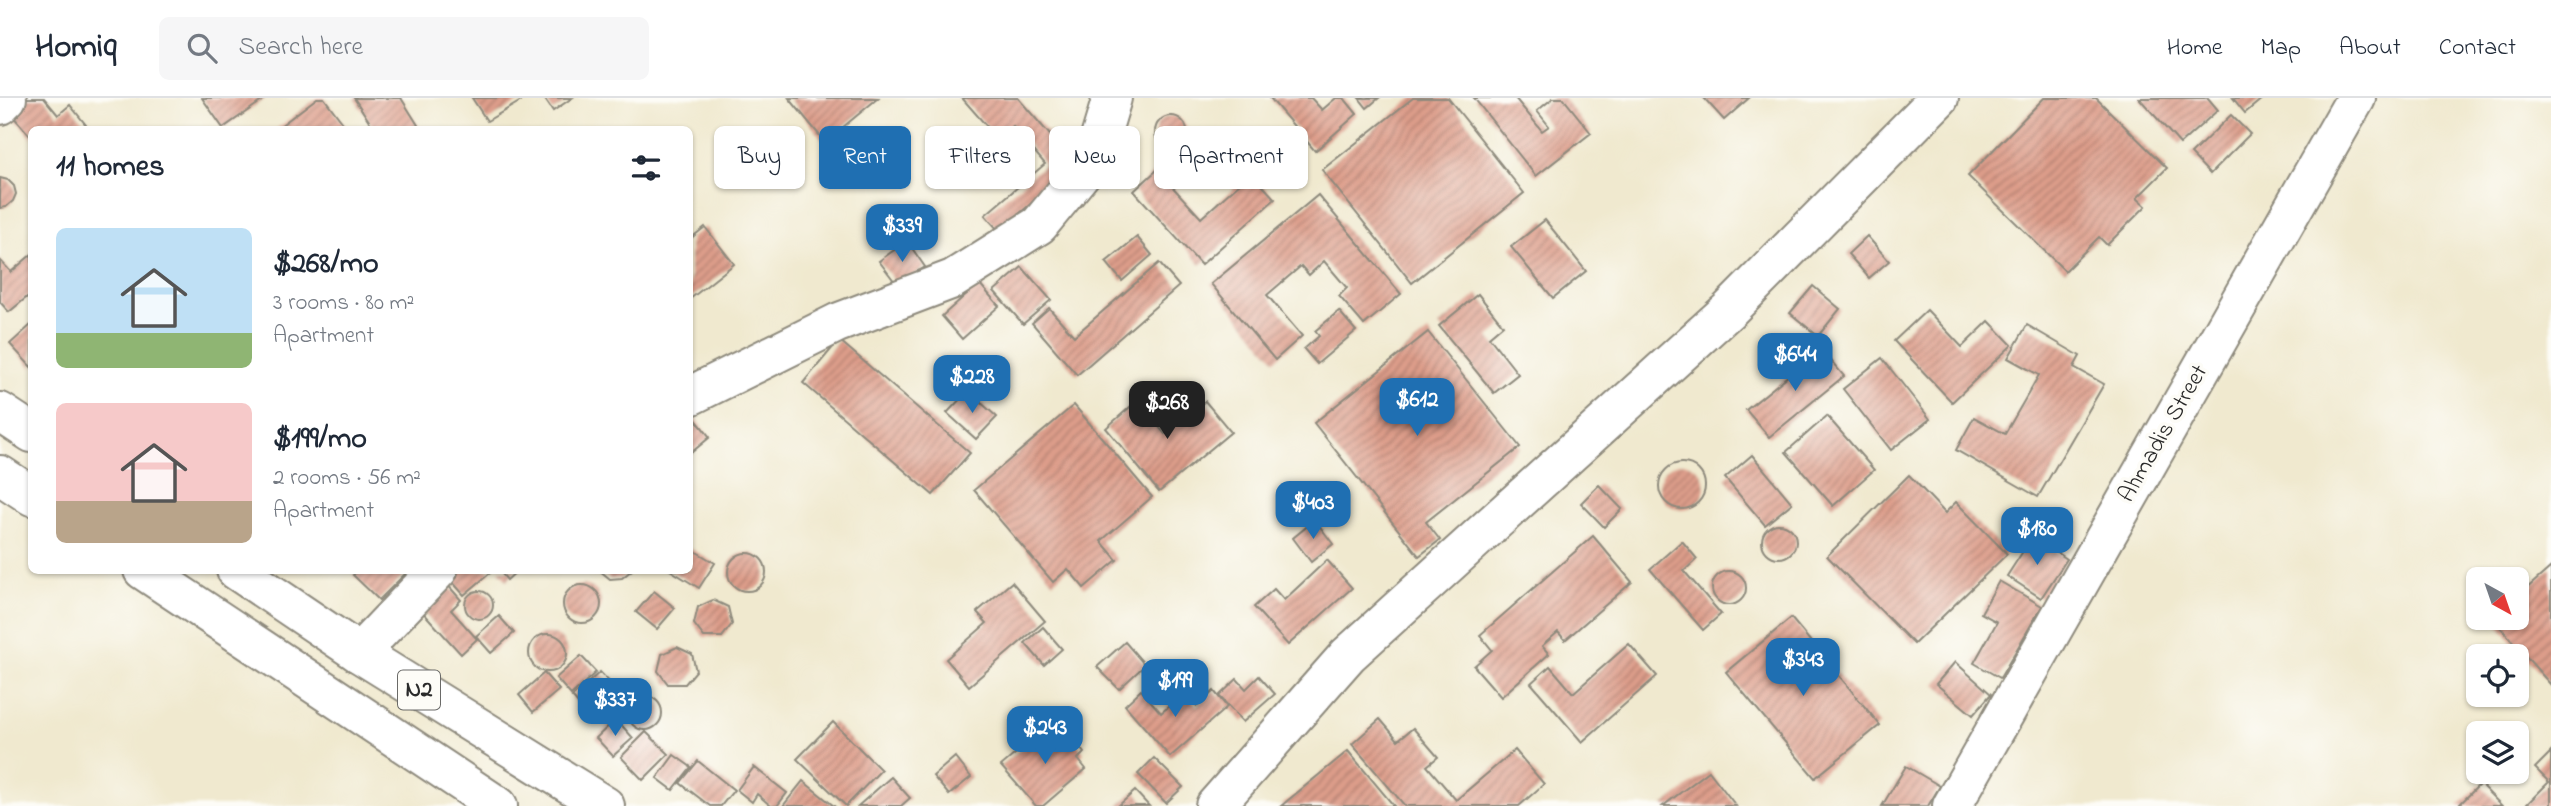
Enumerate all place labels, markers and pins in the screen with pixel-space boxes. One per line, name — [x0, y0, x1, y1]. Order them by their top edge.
pin: $339 — [861, 204, 943, 264]
pin: $644 — [1754, 334, 1836, 393]
pin: $228 — [931, 356, 1013, 415]
pin: $612 — [1376, 378, 1458, 438]
pin: $268 — [1126, 382, 1208, 441]
pin: $403 — [1272, 482, 1354, 541]
pin: $180 — [1996, 508, 2078, 567]
pin: $343 — [1762, 638, 1844, 698]
pin: $199 — [1134, 660, 1216, 719]
pin: $337 — [574, 678, 656, 738]
pin: $243 — [1004, 706, 1086, 766]

